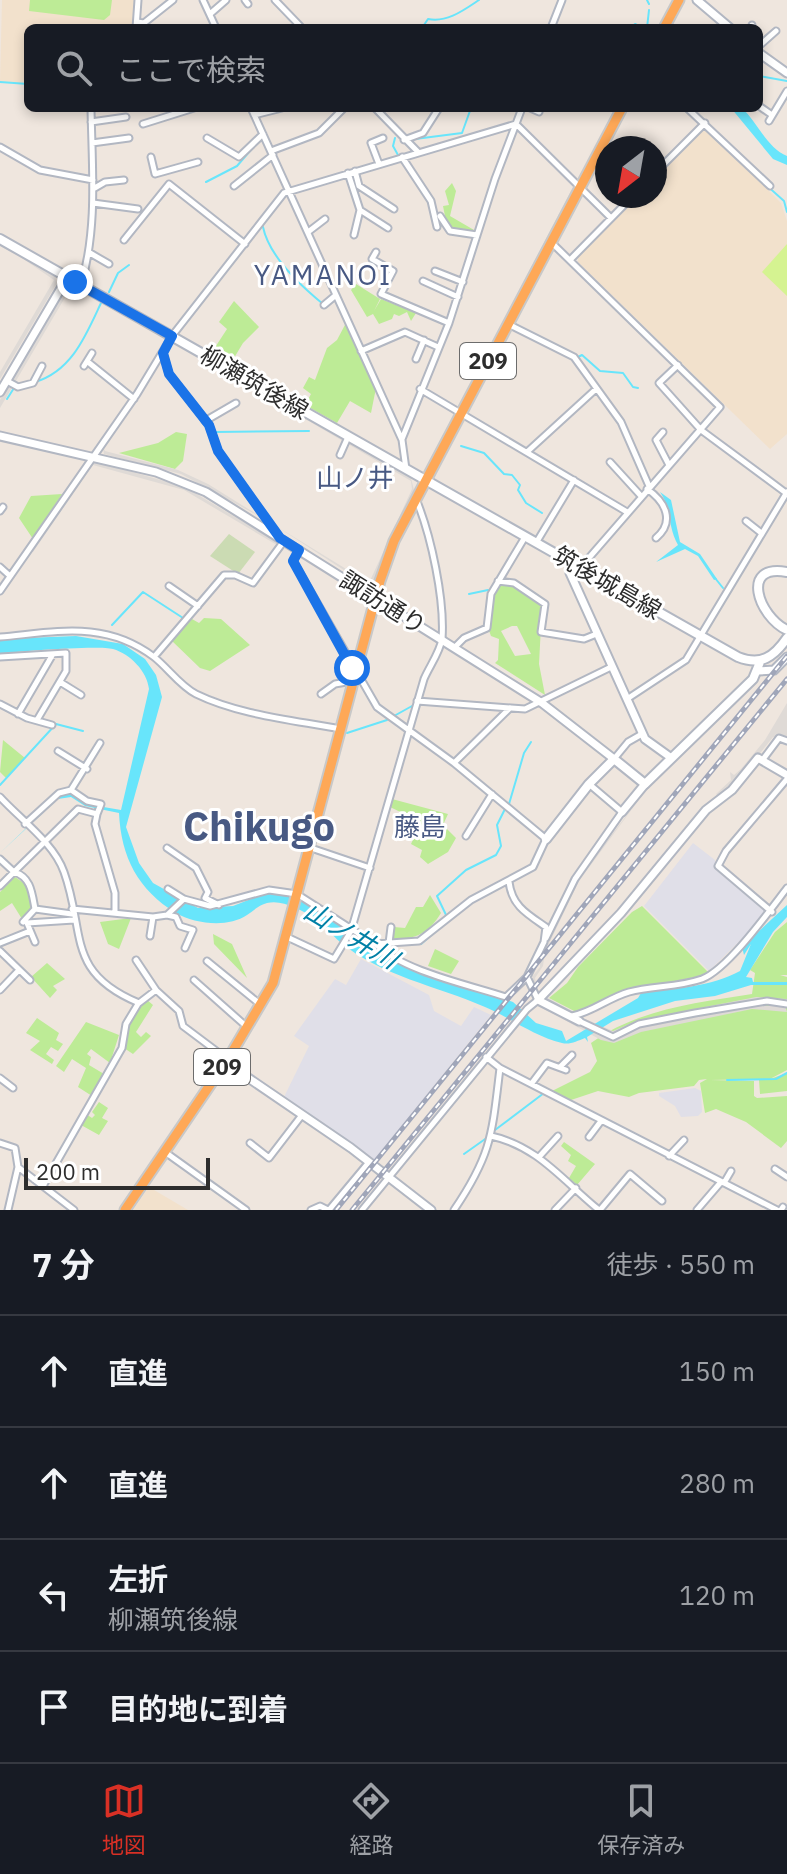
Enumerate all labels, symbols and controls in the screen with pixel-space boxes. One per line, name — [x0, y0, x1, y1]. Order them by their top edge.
search box — [24, 24, 763, 112]
icon: search — [52, 46, 96, 90]
text: ここで検索 — [116, 50, 266, 89]
north arrow — [595, 136, 667, 208]
district label: YAMANOI — [254, 256, 392, 293]
route end — [57, 264, 93, 300]
street label: 柳瀬筑後線 — [195, 338, 314, 426]
road number: 209 — [460, 343, 516, 379]
district label: 山ノ井 — [316, 460, 394, 494]
street label: 筑後城島線 — [548, 538, 667, 626]
street label: 諏訪通り — [334, 563, 433, 641]
route start — [334, 650, 370, 686]
district label: Chikugo — [183, 800, 335, 852]
district label: 藤島 — [394, 809, 446, 843]
water label: 山ノ井川 — [298, 893, 407, 977]
road number: 209 — [194, 1049, 250, 1085]
scale bar — [24, 1154, 210, 1190]
text: 200 m — [36, 1157, 100, 1186]
text: 7 分 — [32, 1242, 94, 1286]
text: 徒歩 · 550 m — [607, 1247, 755, 1281]
icon: ahead — [32, 1349, 76, 1393]
text: 直進 — [108, 1353, 168, 1392]
text: 150 m — [679, 1354, 755, 1388]
icon: ahead — [32, 1461, 76, 1505]
text: 直進 — [108, 1465, 168, 1504]
text: 280 m — [679, 1466, 755, 1500]
text: 左折 — [108, 1559, 168, 1598]
icon: left — [32, 1573, 76, 1617]
text: 120 m — [679, 1578, 755, 1612]
text: 柳瀬筑後線 — [108, 1602, 238, 1636]
icon: arrive — [32, 1685, 76, 1729]
text: 目的地に到着 — [108, 1689, 288, 1728]
tab: 地図 — [102, 1779, 146, 1859]
tab: 経路 — [349, 1779, 393, 1859]
tab: 保存済み — [597, 1779, 685, 1859]

